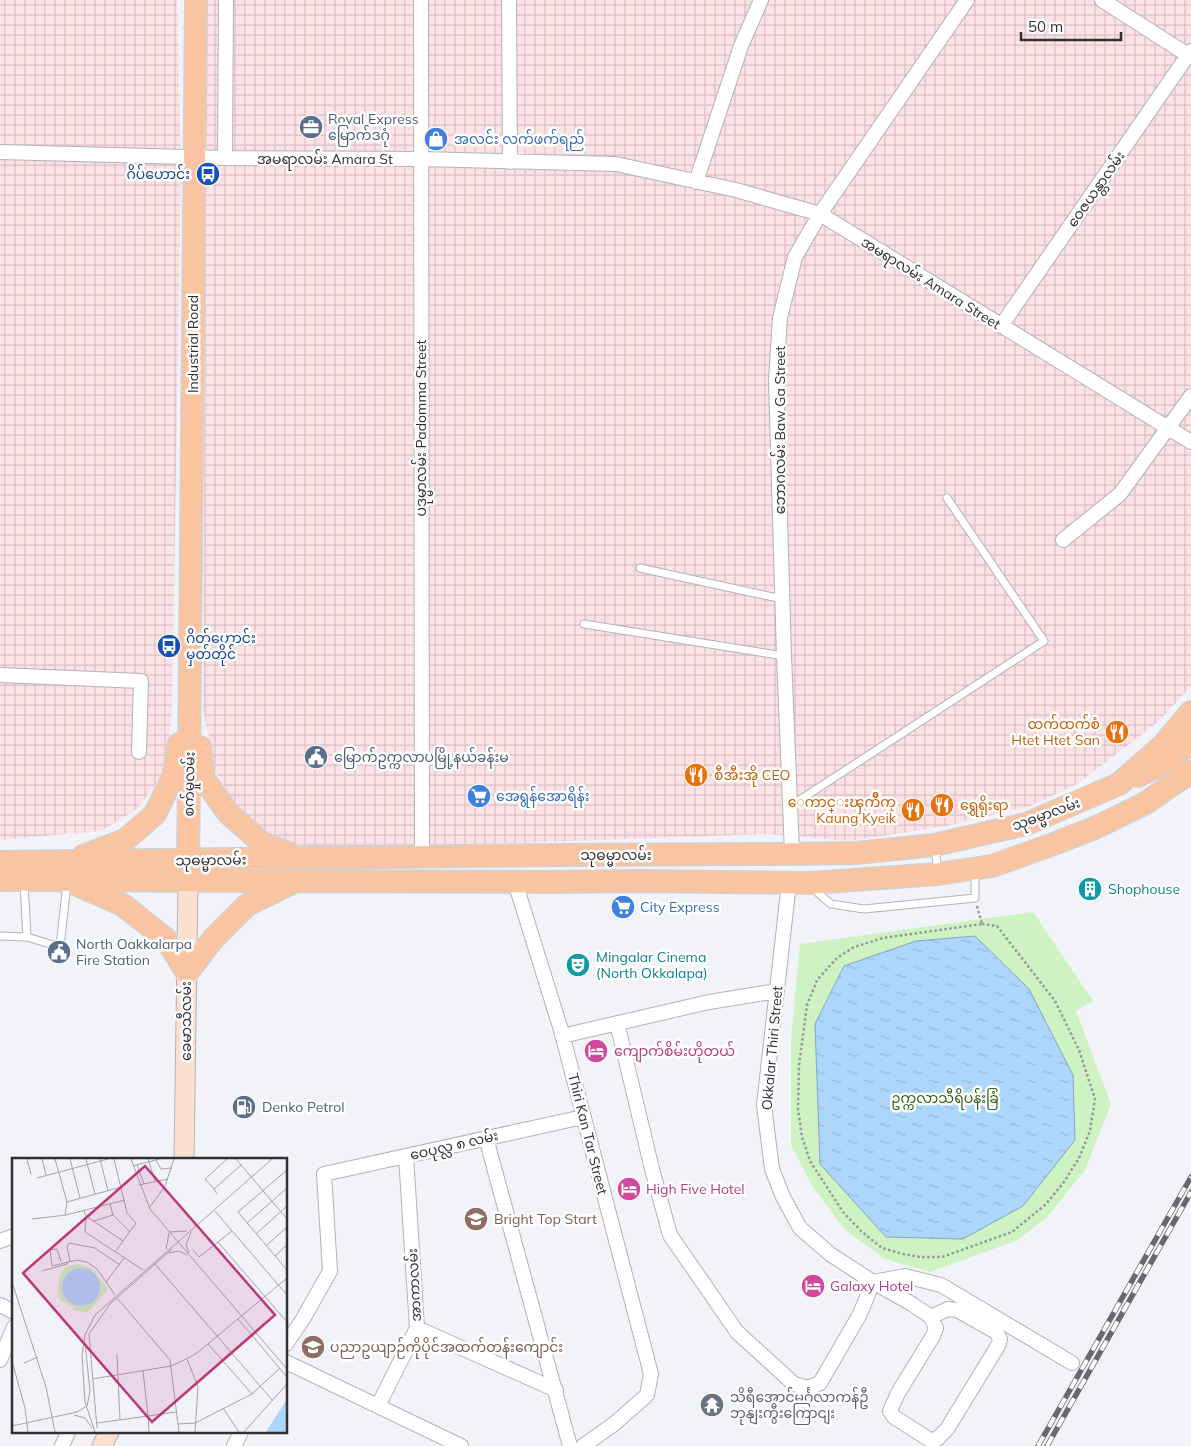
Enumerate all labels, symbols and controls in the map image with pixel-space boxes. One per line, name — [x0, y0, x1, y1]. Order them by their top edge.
scale bar — [1021, 10, 1121, 42]
text: 50 m — [1028, 17, 1063, 36]
place label: Royal Express မြောက်ဒဂုံ — [328, 110, 419, 147]
office icon: Royal Express မြောက်ဒဂုံ — [298, 114, 324, 140]
shop icon: အလင်း လက်ဖက်ရည် — [423, 126, 449, 152]
place label: အလင်း လက်ဖက်ရည် — [454, 129, 584, 151]
street label: ဝေဇယန္တာလမ်း — [1062, 147, 1131, 232]
street label: အမရာလမ်း Amara St — [257, 149, 393, 171]
bus stop icon: ဂိပ်ဟောင်း — [195, 161, 221, 187]
place label: ဂိပ်ဟောင်း — [126, 164, 190, 183]
street label: အမရာလမ်း Amara Street — [856, 232, 1005, 336]
street label: Industrial Road — [184, 295, 202, 393]
street label: ပဒုမ္မာလမ်း Padomma Street — [411, 339, 433, 516]
street label: ဘောဂလမ်း Baw Ga Street — [770, 346, 789, 514]
place label: ဂိတ်ဟောင်း မှတ်တိုင် — [186, 628, 256, 666]
bus stop icon: ဂိတ်ဟောင်း မှတ်တိုင် — [156, 633, 182, 659]
place label: ထက်ထက်စံ Htet Htet San — [1011, 714, 1100, 749]
restaurant icon: ထက်ထက်စံ Htet Htet San — [1104, 719, 1130, 745]
public building icon: မြောက်ဥက္ကလာပမြို့နယ်ခန်းမ — [303, 744, 329, 770]
place label: မြောက်ဥက္ကလာပမြို့နယ်ခန်းမ — [334, 747, 509, 769]
street label: စက်မှုလမ်း — [178, 751, 202, 817]
restaurant icon: စီအီးအို CEO — [683, 762, 709, 788]
place label: စီအီးအို CEO — [714, 765, 790, 787]
supermarket icon: အေရွန်အောရိန်း — [466, 783, 492, 809]
place label: အေရွန်အောရိန်း — [496, 786, 590, 808]
place label: ေကာင္းၾကိဳက္ Kaung Kyeik — [788, 792, 897, 827]
restaurant icon: ရွှေရိုးရာ — [929, 792, 955, 818]
street label: သုဓမ္မာလမ်း — [1009, 792, 1084, 838]
place label: ရွှေရိုးရာ — [960, 795, 1009, 817]
restaurant icon: ေကာင္းၾကိဳက္ Kaung Kyeik — [900, 797, 926, 823]
street label: သုဓမ္မာလမ်း — [580, 845, 652, 867]
street label: သုဓမ္မာလမ်း — [175, 849, 247, 873]
building icon: Shophouse — [1077, 876, 1103, 902]
place label: Shophouse — [1108, 880, 1180, 898]
supermarket icon: City Express — [610, 894, 636, 920]
place label: City Express — [640, 898, 720, 916]
place label: North Oakkalarpa Fire Station — [76, 935, 192, 969]
public building icon: North Oakkalarpa Fire Station — [46, 939, 72, 965]
place label: Mingalar Cinema (North Okkalapa) — [596, 948, 708, 982]
theatre icon: Mingalar Cinema (North Okkalapa) — [565, 952, 591, 978]
street label: ခေမာသီလမ်း — [176, 981, 195, 1061]
street label: Okkalar Thiri Street — [758, 985, 786, 1111]
hotel icon: ကျောက်စိမ်းဟိုတယ် — [583, 1038, 609, 1064]
place label: ကျောက်စိမ်းဟိုတယ် — [614, 1041, 735, 1063]
street label: Thiri Kan Tar Street — [564, 1071, 612, 1197]
park label: ဥက္ကလာသီရိပန်းခြံ — [891, 1088, 999, 1110]
fuel station icon: Denko Petrol — [231, 1094, 257, 1120]
place label: Denko Petrol — [262, 1098, 345, 1116]
street label: ဝေပုလ္လ ၈ လမ်း — [408, 1125, 500, 1167]
inset map — [12, 1158, 288, 1434]
hotel icon: High Five Hotel — [616, 1176, 642, 1202]
place label: High Five Hotel — [646, 1180, 745, 1198]
school or university icon: Bright Top Start — [463, 1206, 489, 1232]
place label: Bright Top Start — [494, 1210, 597, 1228]
street label: အာကာလမ်း — [402, 1248, 425, 1322]
hotel icon: Galaxy Hotel — [800, 1273, 826, 1299]
place label: Galaxy Hotel — [830, 1277, 913, 1295]
school or university icon: ပညာဥယျာဉ်ကိုပိုင်အထက်တန်းကျောင်း — [300, 1334, 326, 1360]
place label: ပညာဥယျာဉ်ကိုပိုင်အထက်တန်းကျောင်း — [330, 1337, 563, 1359]
place label: သိရီအောင်မင်္ဂလာကန်ဦ ဘုနျးကွီးကြောငျး — [730, 1387, 868, 1425]
temple icon: သိရီအောင်မင်္ဂလာကန်ဦ ဘုနျးကွီးကြောငျး — [699, 1392, 725, 1418]

